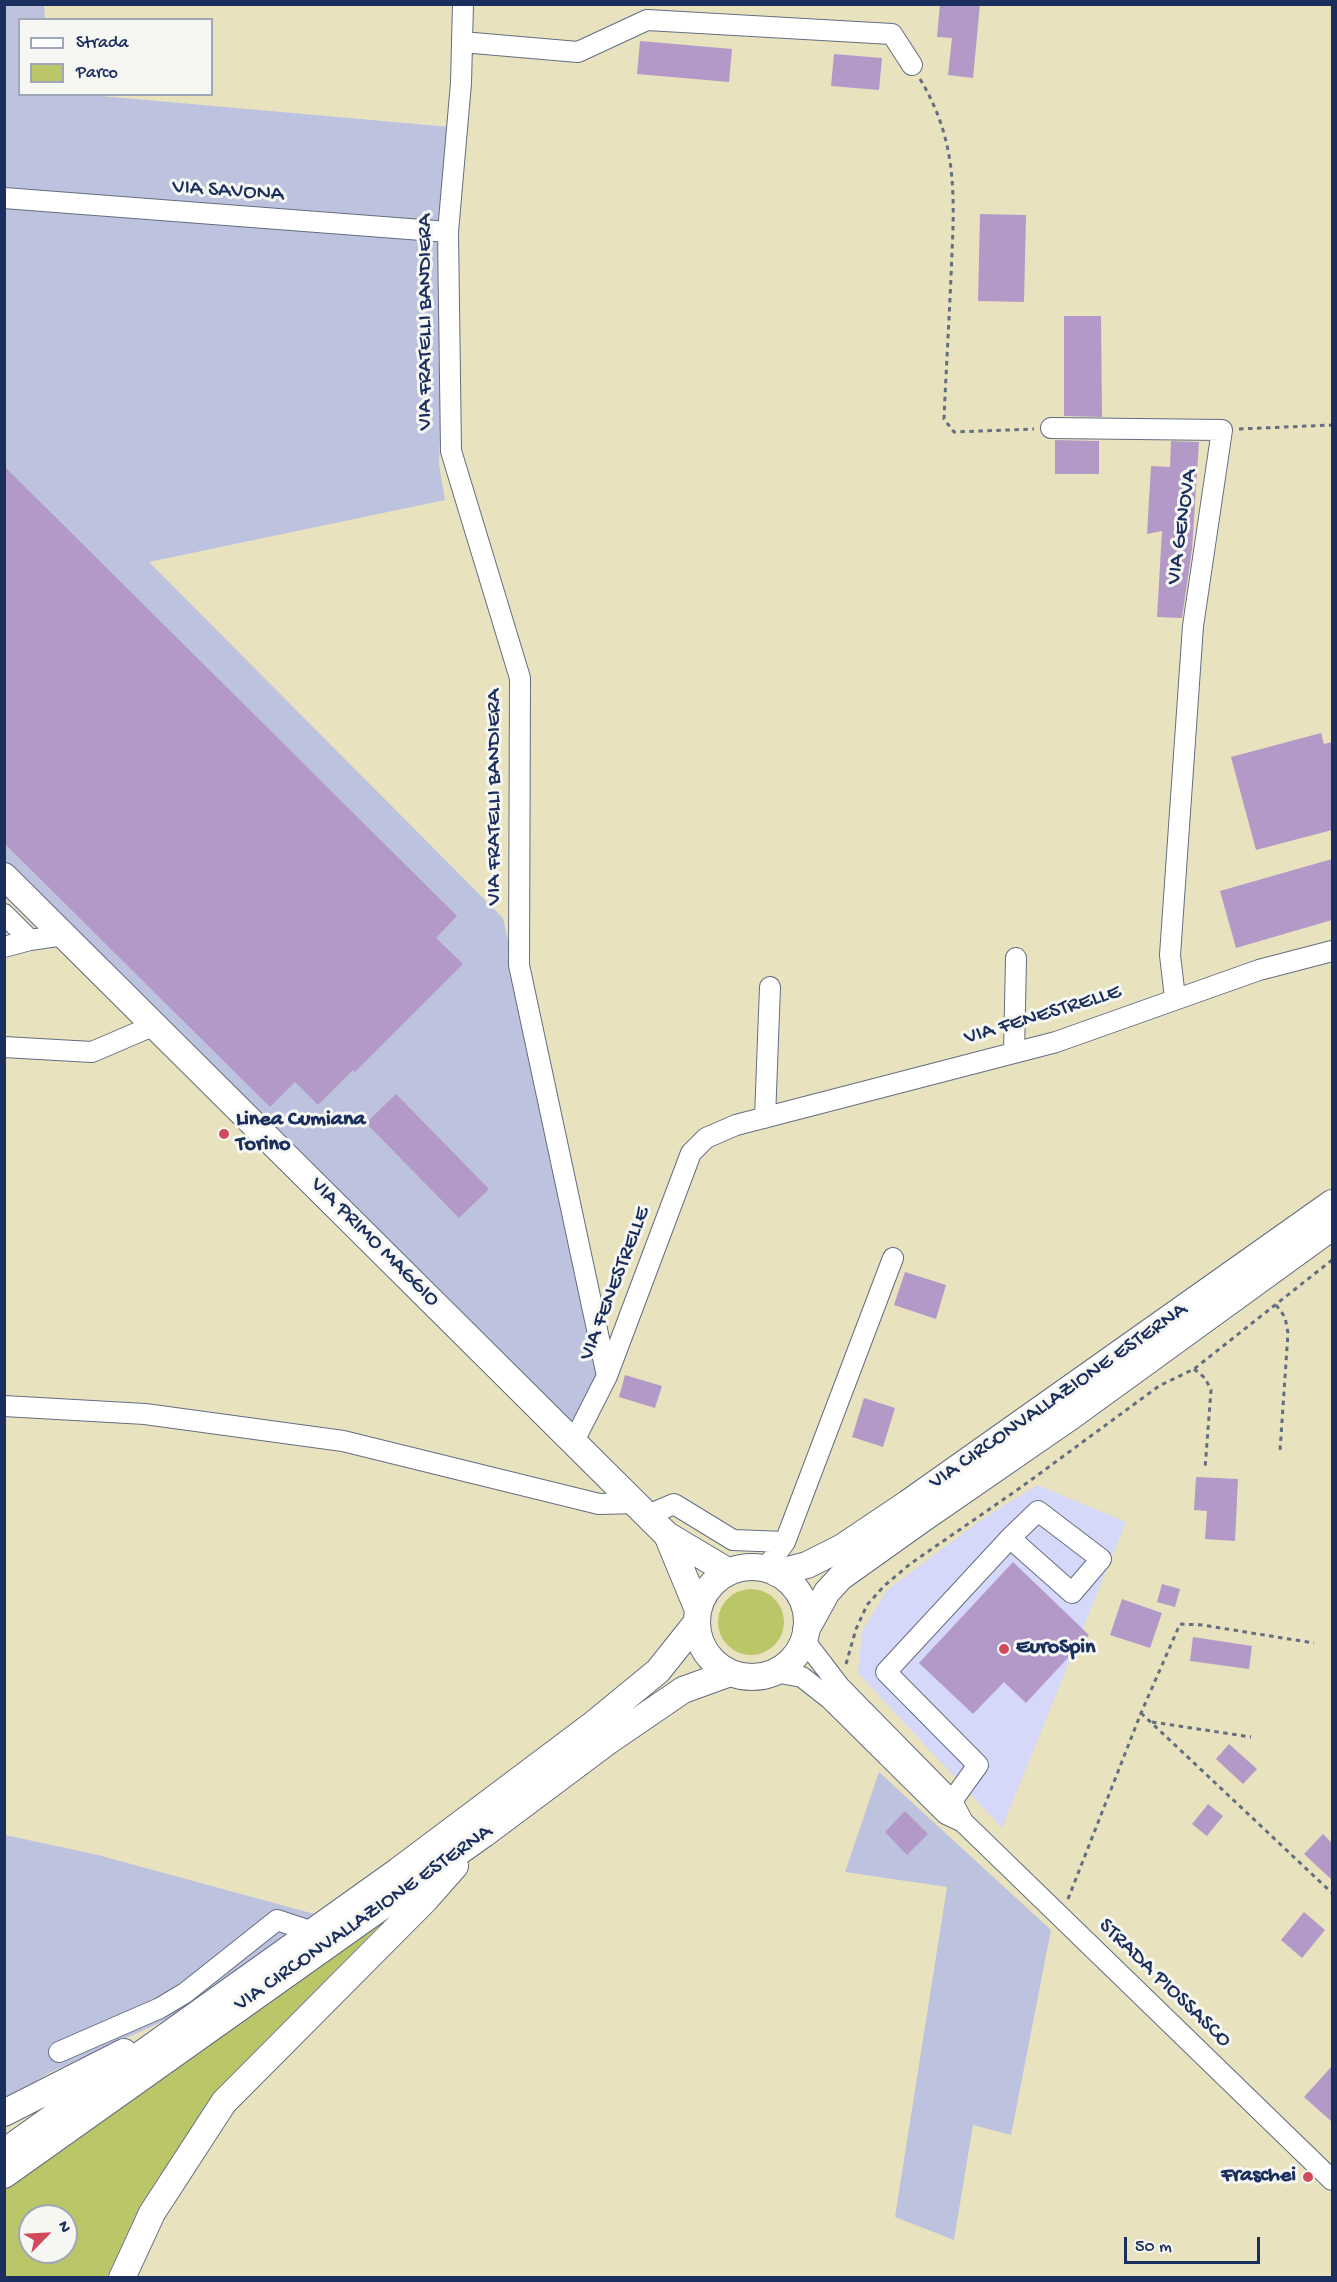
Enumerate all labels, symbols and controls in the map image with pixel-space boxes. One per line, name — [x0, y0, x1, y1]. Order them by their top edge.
legend — [18, 18, 213, 96]
text: Strada — [76, 33, 129, 54]
text: Parco — [76, 63, 118, 84]
street label: VIA SAVONA — [171, 175, 285, 209]
street label: VIA FRATELLI BANDIERA — [414, 214, 440, 430]
street label: VIA GENOVA — [1162, 468, 1204, 586]
street label: VIA FRATELLI BANDIERA — [483, 689, 509, 905]
street label: VIA FENESTRELLE — [961, 980, 1125, 1052]
place label: Linea Cumiana Torino — [236, 1108, 366, 1160]
marker: Linea Cumiana Torino — [217, 1127, 231, 1141]
street label: VIA PRIMO MAGGIO — [304, 1173, 444, 1313]
street label: VIA FENESTRELLE — [575, 1203, 657, 1365]
street label: VIA CIRCONVALLAZIONE ESTERNA — [925, 1297, 1193, 1497]
place label: EuroSpin — [1016, 1636, 1095, 1662]
marker: EuroSpin — [997, 1642, 1011, 1656]
street label: VIA CIRCONVALLAZIONE ESTERNA — [230, 1819, 498, 2019]
street label: STRADA PIOSSASCO — [1092, 1914, 1236, 2054]
place label: Fraschei — [1221, 2164, 1296, 2190]
marker: Fraschei — [1301, 2170, 1315, 2184]
north arrow — [18, 2204, 78, 2264]
text: N — [52, 2219, 74, 2236]
scale bar — [1127, 2225, 1264, 2263]
text: 50 m — [1135, 2237, 1172, 2258]

